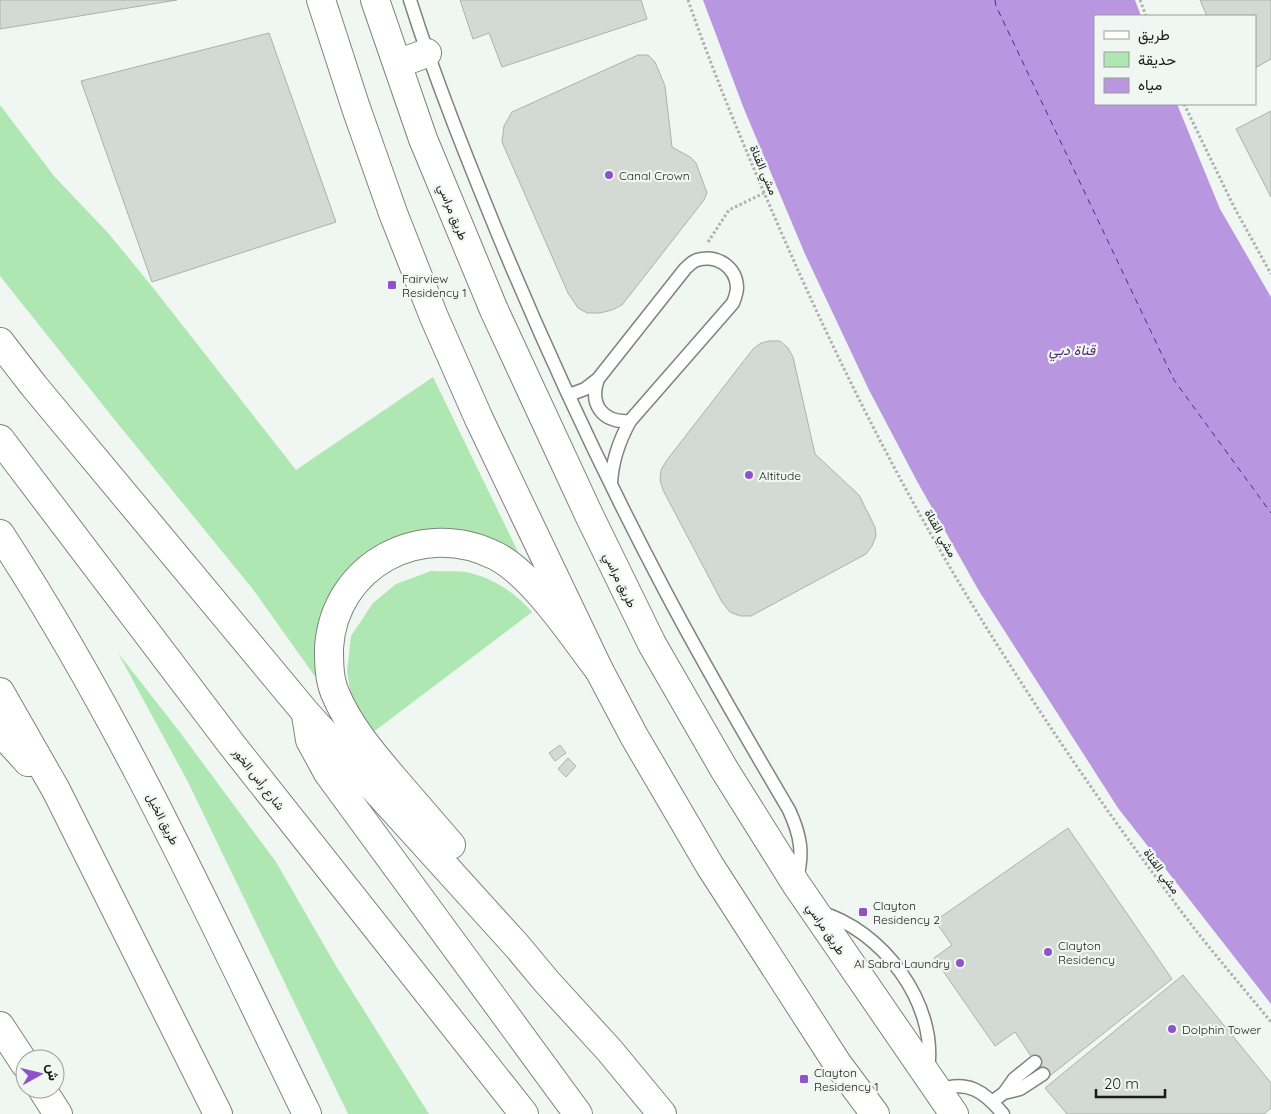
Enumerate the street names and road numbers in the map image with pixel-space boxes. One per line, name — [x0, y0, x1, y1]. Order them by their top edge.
street label: مشي القناة — [744, 143, 781, 198]
street label: طريق مراسي — [432, 182, 471, 243]
street label: مشي القناة — [919, 506, 960, 561]
street label: طريق مراسي — [598, 550, 640, 611]
street label: شارع رأس الخور — [228, 744, 288, 814]
street label: طريق الخيل — [143, 791, 182, 848]
street label: مشي القناة — [1138, 845, 1184, 898]
street label: طريق مراسي — [801, 900, 849, 959]

